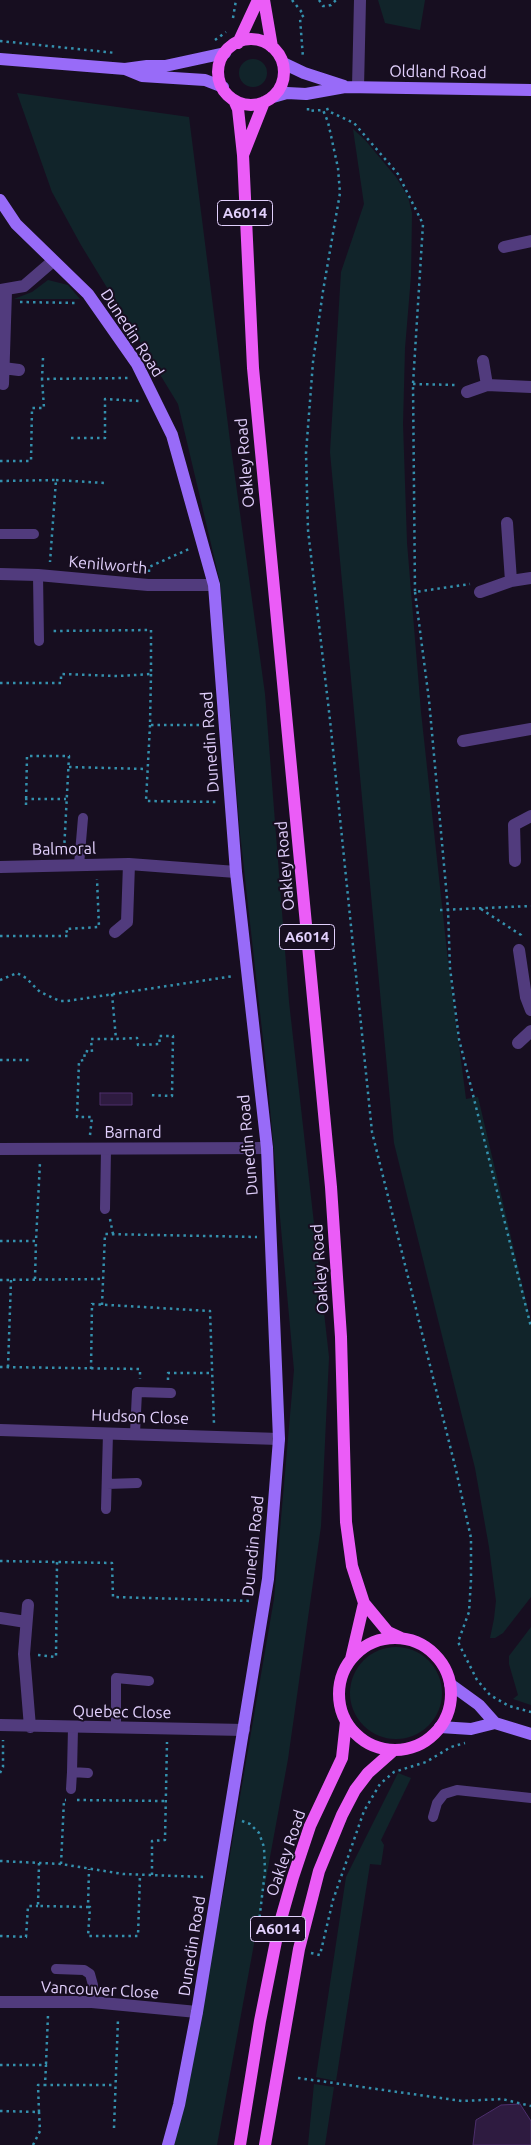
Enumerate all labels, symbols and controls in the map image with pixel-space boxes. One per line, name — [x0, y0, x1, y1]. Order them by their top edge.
street label: Oldland Road — [389, 62, 487, 82]
road number: A6014 — [218, 200, 272, 226]
street label: Dunedin Road — [96, 285, 168, 381]
street label: Oakley Road — [232, 417, 258, 509]
street label: Kenilworth — [68, 552, 148, 578]
street label: Dunedin Road — [197, 691, 223, 793]
street label: Oakley Road — [272, 820, 298, 912]
street label: Balmoral — [32, 839, 96, 859]
road number: A6014 — [280, 924, 334, 950]
street label: Dunedin Road — [234, 1094, 262, 1196]
street label: Barnard — [104, 1123, 162, 1143]
street label: Oakley Road — [307, 1223, 333, 1315]
street label: Hudson Close — [91, 1406, 189, 1428]
street label: Dunedin Road — [238, 1495, 268, 1597]
street label: Quebec Close — [72, 1702, 172, 1722]
street label: Oakley Road — [262, 1807, 310, 1899]
street label: Dunedin Road — [175, 1894, 209, 1998]
road number: A6014 — [250, 1916, 306, 1942]
street label: Vancouver Close — [40, 1977, 160, 2003]

